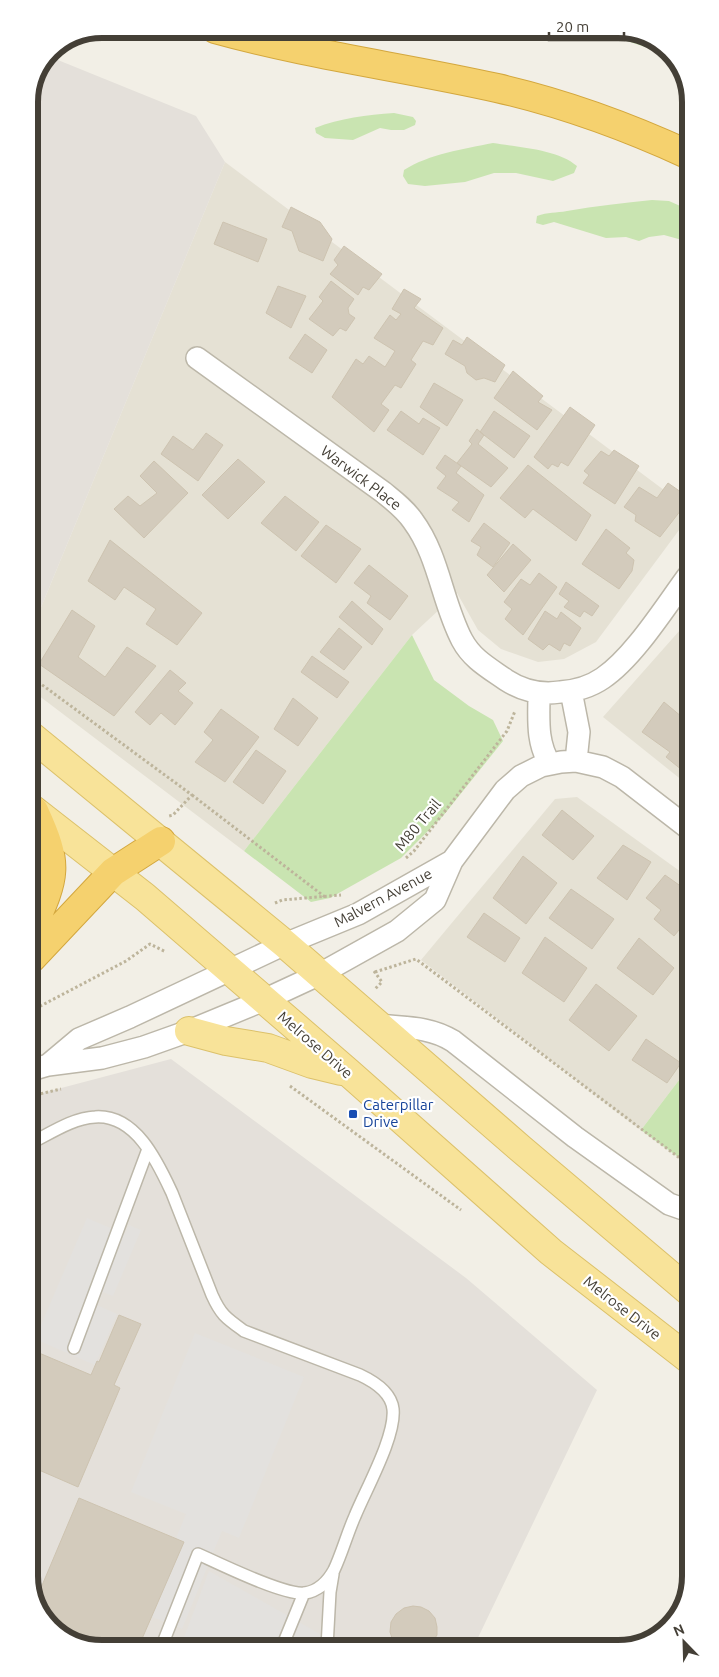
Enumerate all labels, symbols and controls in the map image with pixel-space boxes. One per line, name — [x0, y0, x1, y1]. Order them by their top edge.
scale bar — [549, 10, 624, 42]
text: 20 m — [556, 18, 589, 35]
street label: Warwick Place — [318, 442, 405, 513]
street label: M80 Trail — [391, 795, 444, 854]
street label: Malvern Avenue — [331, 865, 435, 931]
street label: Melrose Drive — [275, 1008, 356, 1082]
place label: Caterpillar Drive — [363, 1096, 434, 1130]
marker: Caterpillar Drive — [347, 1108, 359, 1120]
street label: Melrose Drive — [580, 1272, 664, 1343]
north arrow — [659, 1617, 709, 1667]
text: N — [671, 1621, 687, 1639]

